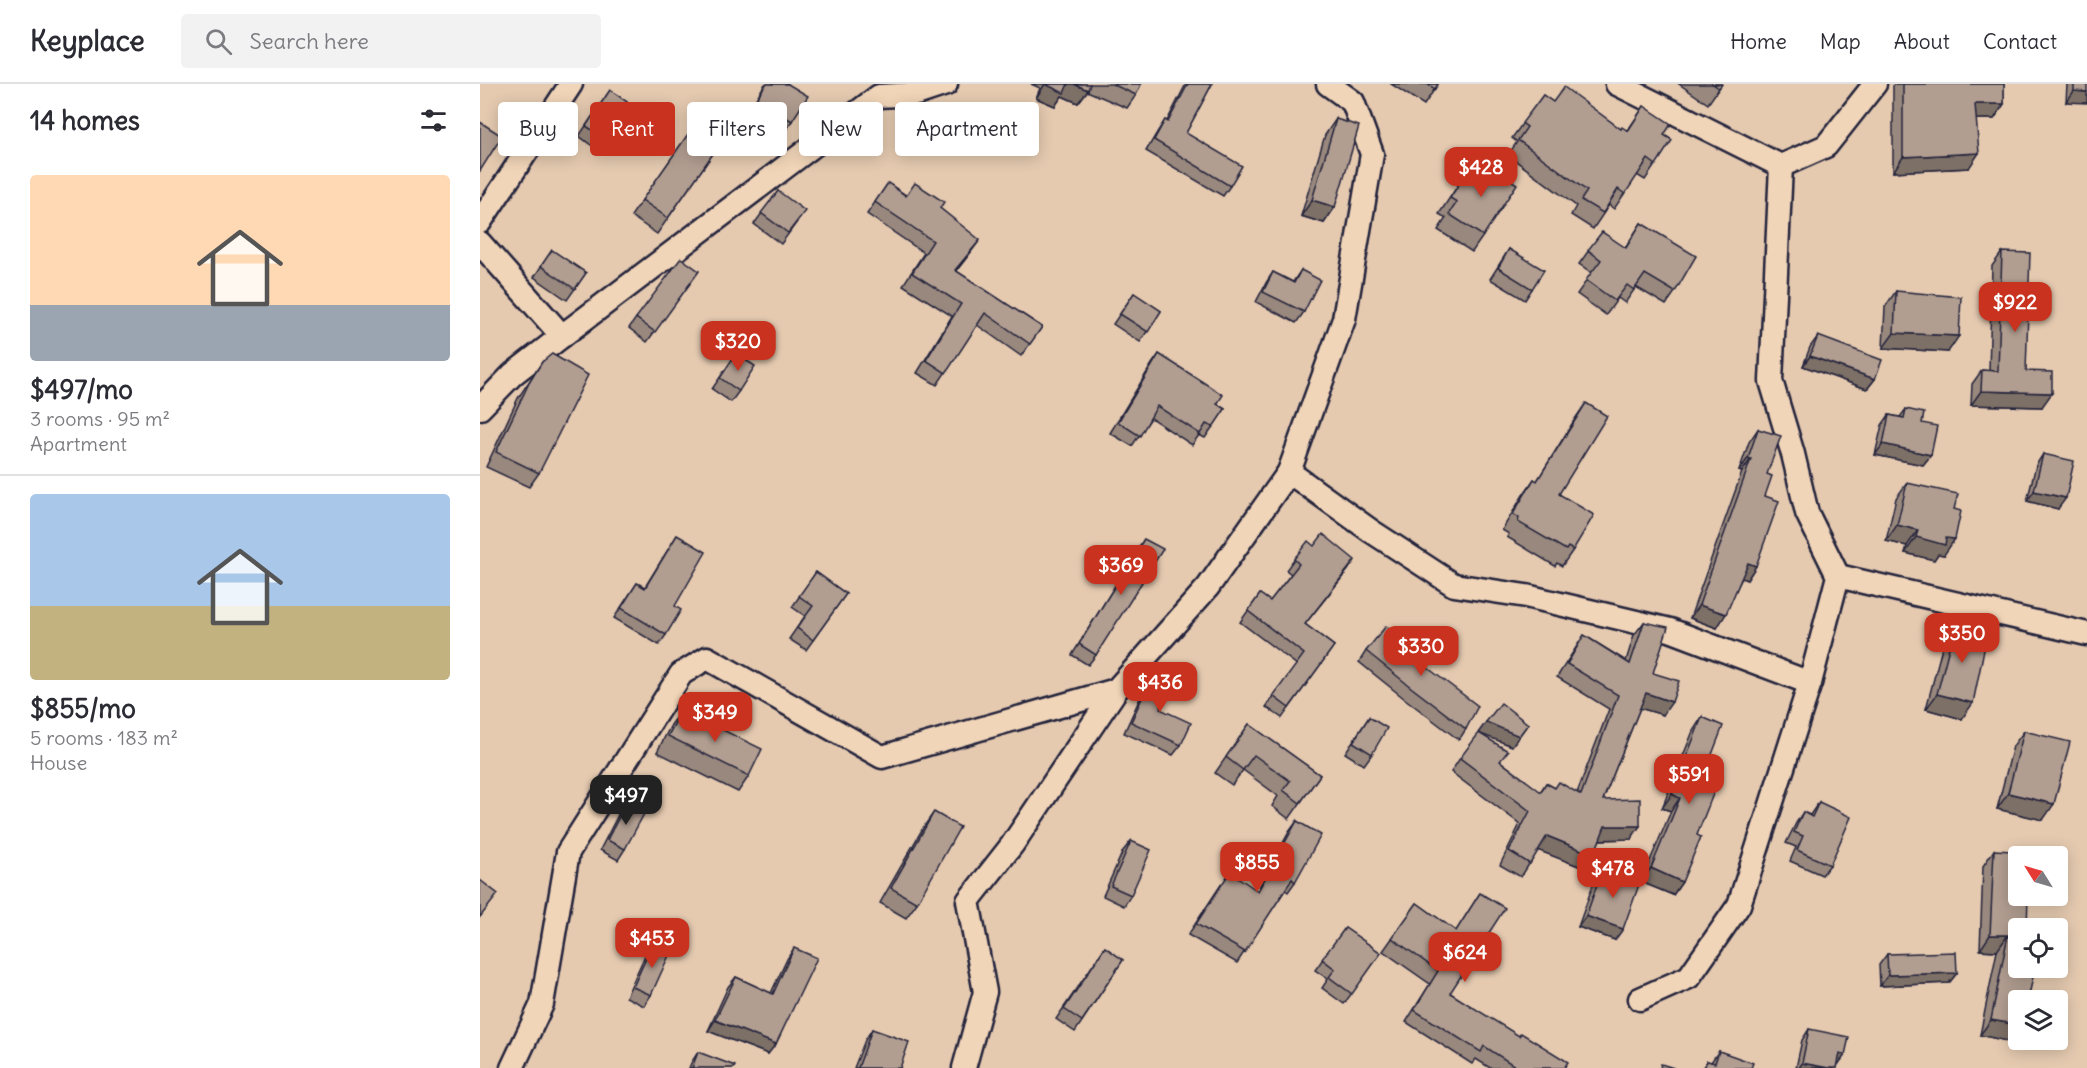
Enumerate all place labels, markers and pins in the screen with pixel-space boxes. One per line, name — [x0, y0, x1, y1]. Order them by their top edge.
pin: $428 — [1445, 147, 1517, 198]
pin: $922 — [1979, 282, 2051, 333]
pin: $320 — [702, 321, 774, 372]
pin: $369 — [1085, 545, 1157, 596]
pin: $350 — [1926, 613, 1998, 664]
pin: $330 — [1385, 626, 1457, 677]
pin: $436 — [1124, 662, 1196, 713]
pin: $349 — [679, 692, 751, 743]
pin: $591 — [1653, 754, 1725, 805]
pin: $497 — [590, 775, 662, 826]
pin: $855 — [1221, 842, 1293, 893]
pin: $478 — [1577, 848, 1649, 899]
pin: $453 — [616, 918, 688, 969]
pin: $624 — [1429, 932, 1501, 983]

